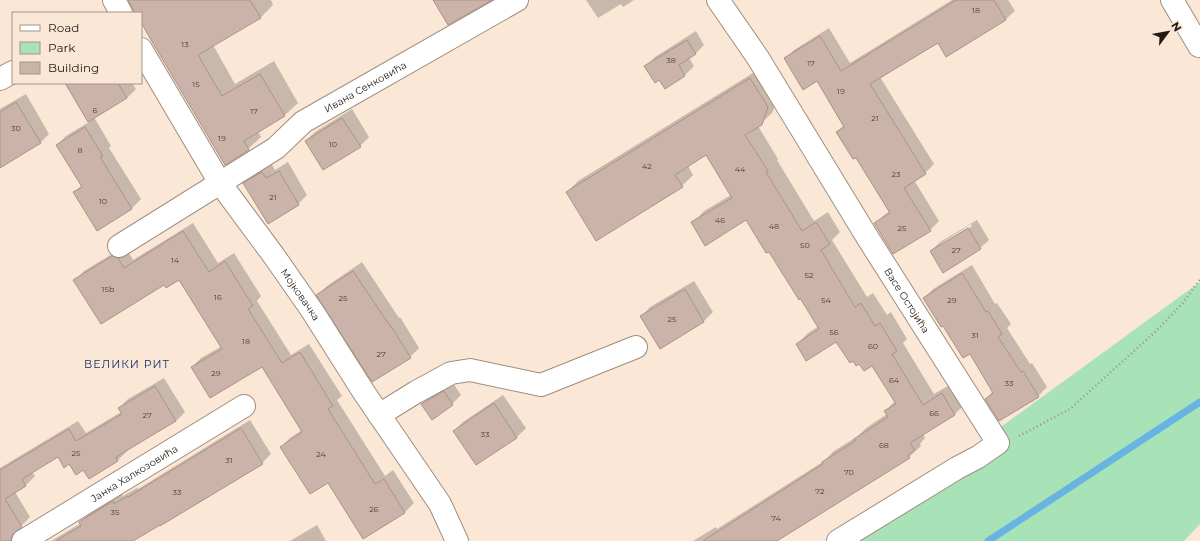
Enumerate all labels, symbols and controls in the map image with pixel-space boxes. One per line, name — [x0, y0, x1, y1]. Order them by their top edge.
house number: 18 — [972, 5, 980, 15]
legend — [12, 12, 142, 84]
north arrow — [1148, 12, 1188, 52]
text: N — [1168, 19, 1185, 34]
text: Road — [48, 20, 79, 35]
house number: 13 — [181, 39, 189, 49]
text: Park — [48, 40, 76, 55]
house number: 38 — [666, 55, 676, 65]
street label: Ивана Сенковића — [322, 58, 409, 116]
house number: 17 — [807, 58, 815, 68]
text: Building — [48, 60, 99, 75]
house number: 15 — [192, 79, 200, 89]
house number: 19 — [837, 86, 845, 96]
house number: 6 — [93, 105, 98, 115]
house number: 17 — [250, 106, 258, 116]
house number: 21 — [871, 113, 879, 123]
house number: 30 — [11, 123, 21, 133]
house number: 19 — [218, 133, 226, 143]
house number: 10 — [329, 139, 337, 149]
house number: 8 — [77, 145, 83, 155]
house number: 42 — [642, 161, 652, 171]
house number: 44 — [735, 164, 746, 174]
house number: 23 — [891, 169, 901, 179]
house number: 21 — [269, 192, 277, 202]
house number: 10 — [99, 196, 107, 206]
house number: 46 — [715, 215, 725, 225]
house number: 48 — [769, 221, 779, 231]
house number: 25 — [897, 223, 907, 233]
house number: 50 — [800, 240, 810, 250]
house number: 27 — [951, 245, 961, 255]
house number: 14 — [171, 255, 180, 265]
street label: Васе Остојића — [881, 265, 932, 336]
street label: Мојковачка — [278, 266, 323, 323]
house number: 52 — [804, 270, 814, 280]
house number: 15b — [102, 284, 115, 294]
house number: 16 — [214, 292, 222, 302]
house number: 25 — [338, 293, 348, 303]
house number: 54 — [821, 295, 832, 305]
house number: 29 — [947, 295, 957, 305]
house number: 25 — [667, 314, 677, 324]
house number: 56 — [829, 327, 839, 337]
house number: 31 — [971, 330, 979, 340]
house number: 18 — [242, 336, 250, 346]
house number: 60 — [868, 341, 878, 351]
house number: 27 — [376, 349, 386, 359]
district label: ВЕЛИКИ РИТ — [84, 357, 170, 371]
house number: 29 — [211, 368, 221, 378]
house number: 64 — [889, 375, 900, 385]
house number: 33 — [1005, 378, 1014, 388]
house number: 66 — [929, 408, 939, 418]
house number: 27 — [142, 410, 152, 420]
house number: 33 — [481, 429, 490, 439]
house number: 68 — [879, 440, 889, 450]
street label: Јанка Халкозовића — [88, 442, 180, 505]
house number: 25 — [71, 448, 81, 458]
house number: 24 — [316, 449, 327, 459]
house number: 31 — [225, 455, 233, 465]
house number: 70 — [844, 467, 854, 477]
house number: 72 — [815, 486, 825, 496]
house number: 33 — [173, 487, 182, 497]
house number: 26 — [369, 504, 379, 514]
house number: 35 — [111, 507, 120, 517]
house number: 74 — [771, 513, 781, 523]

